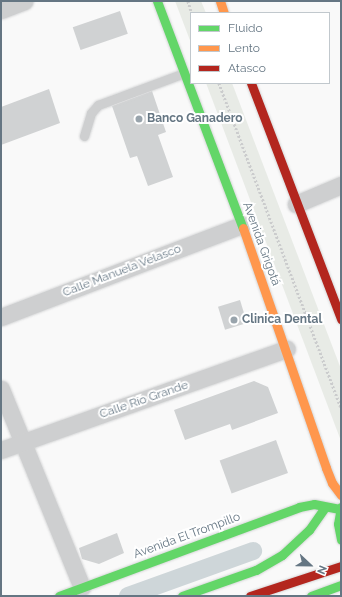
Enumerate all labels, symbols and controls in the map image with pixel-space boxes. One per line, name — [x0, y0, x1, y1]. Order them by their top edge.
legend — [190, 12, 330, 84]
text: Fluido — [228, 21, 263, 35]
text: Lento — [228, 41, 260, 55]
text: Atasco — [228, 61, 266, 75]
place label: Banco Ganadero — [147, 112, 243, 126]
marker: Banco Ganadero — [134, 114, 144, 124]
street label: Avenida Grigotá — [239, 200, 283, 288]
street label: Calle Manuela Velasco — [61, 242, 183, 300]
place label: Clinica Dental — [242, 313, 322, 327]
marker: Clinica Dental — [229, 315, 239, 325]
street label: Calle Río Grande — [98, 378, 190, 422]
street label: Avenida El Trompillo — [131, 510, 243, 562]
north arrow — [290, 545, 330, 585]
text: N — [314, 563, 329, 576]

